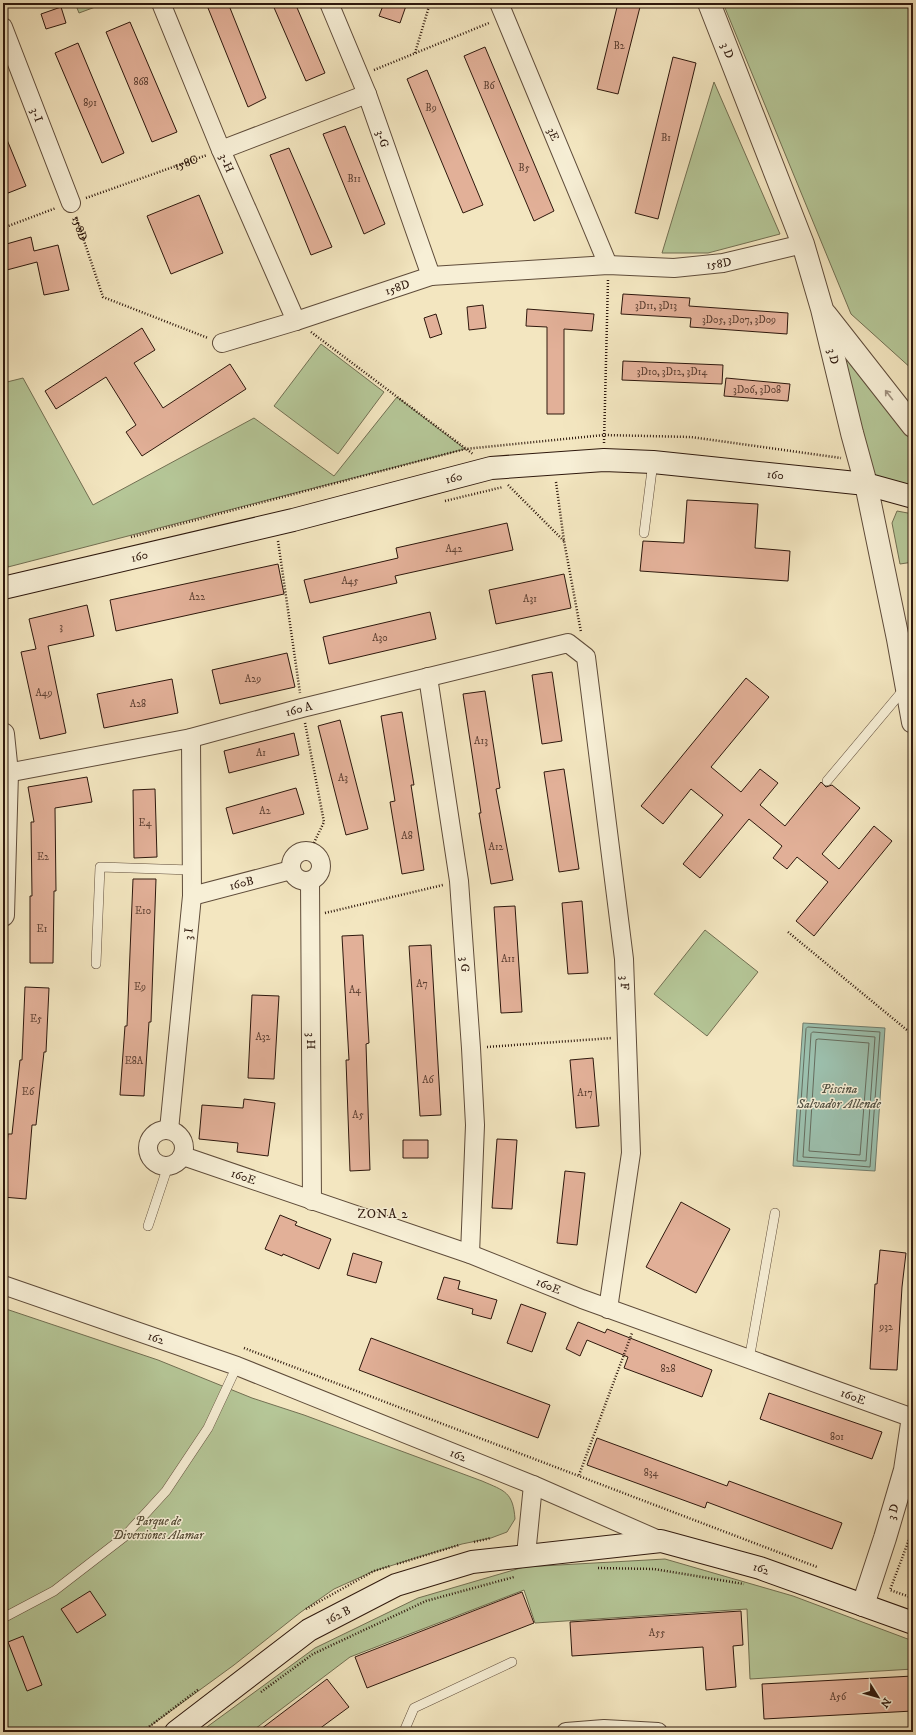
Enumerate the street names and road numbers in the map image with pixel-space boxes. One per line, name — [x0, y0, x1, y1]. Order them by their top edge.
street label: 3 D — [718, 40, 737, 61]
street label: 3-I — [27, 105, 46, 124]
street label: 3E — [544, 125, 563, 143]
street label: 3-G — [373, 128, 393, 150]
street label: 158C — [172, 151, 200, 174]
street label: 3-H — [216, 151, 237, 175]
street label: 158D — [69, 214, 91, 243]
street label: 158D — [706, 254, 733, 272]
street label: 158D — [383, 276, 412, 298]
street label: 3 D — [824, 347, 843, 366]
street label: 160 — [766, 466, 785, 483]
street label: 160 — [444, 468, 464, 487]
street label: 160 — [129, 547, 149, 565]
street label: 160 A — [284, 698, 314, 720]
street label: 160B — [227, 873, 255, 893]
street label: 3 I — [180, 927, 196, 941]
street label: 3 G — [457, 956, 473, 973]
street label: 3 F — [617, 975, 633, 991]
street label: 3 H — [303, 1032, 319, 1050]
street label: 160E — [229, 1165, 259, 1188]
street label: 160E — [534, 1274, 564, 1298]
street label: 162 — [146, 1328, 166, 1348]
street label: 160E — [838, 1385, 868, 1408]
street label: 162 — [448, 1445, 469, 1465]
street label: 3 D — [883, 1502, 902, 1521]
street label: 162 — [751, 1559, 772, 1578]
street label: 162 B — [322, 1602, 353, 1628]

